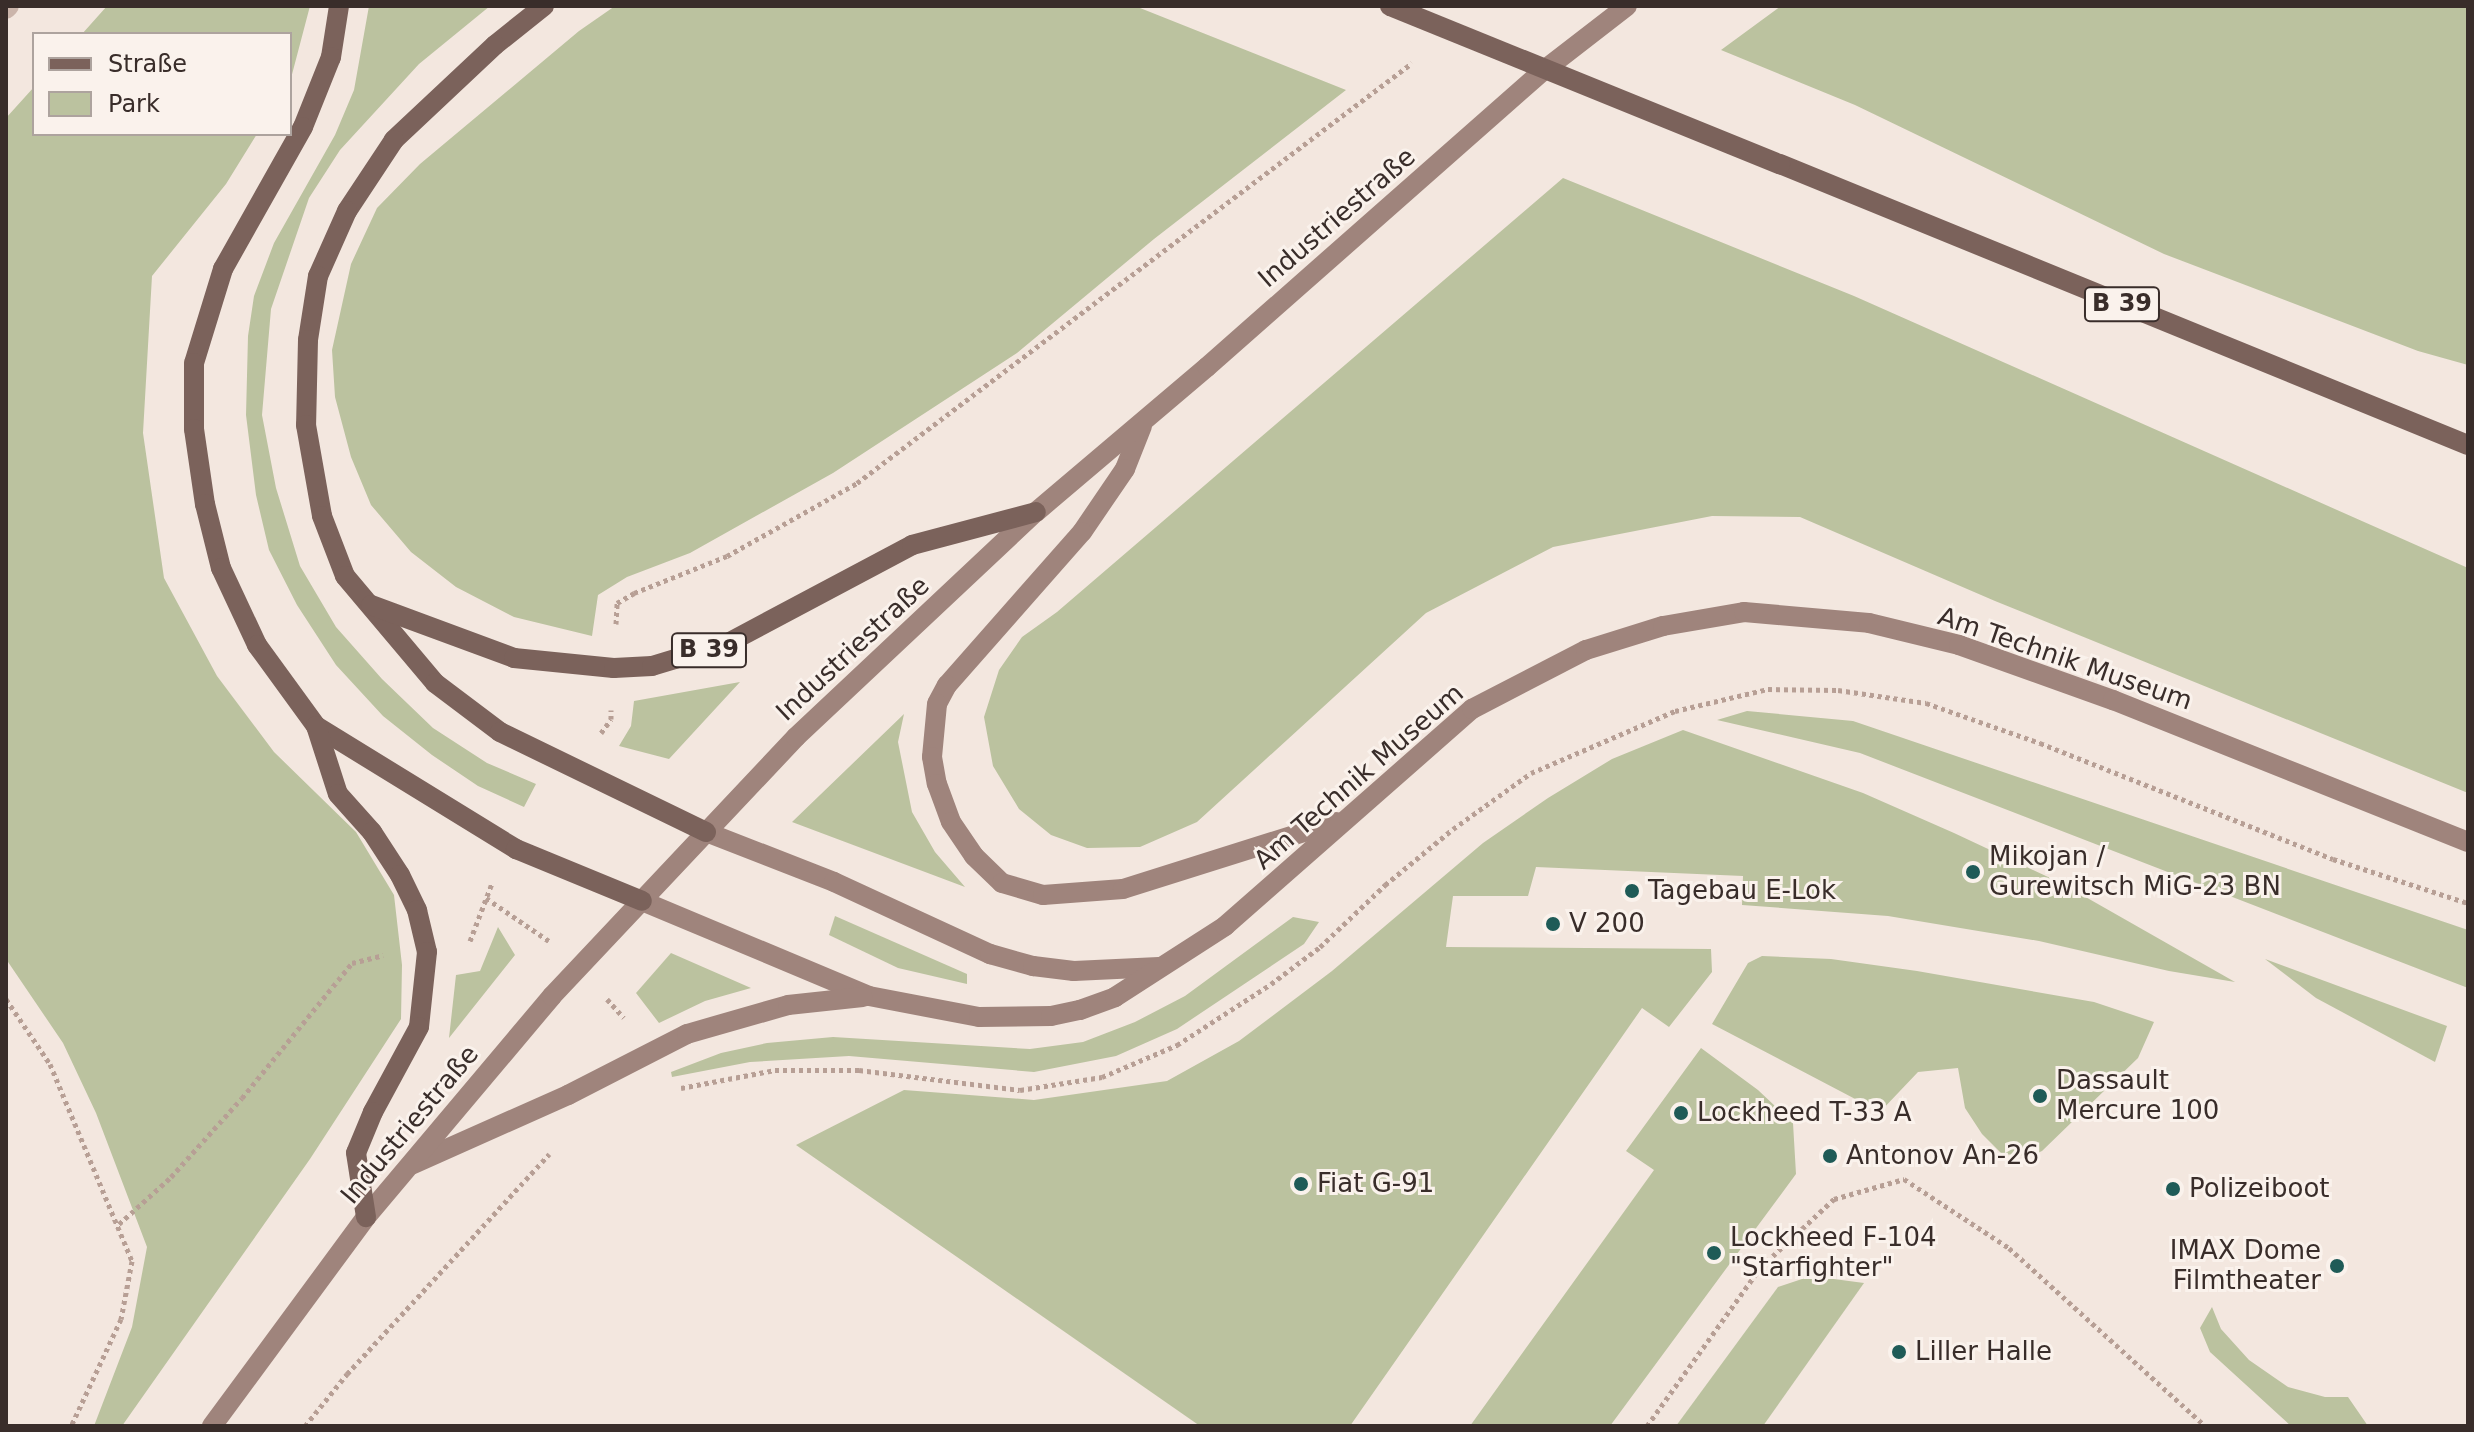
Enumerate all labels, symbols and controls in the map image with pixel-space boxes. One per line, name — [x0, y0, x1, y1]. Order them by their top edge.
legend — [32, 32, 292, 136]
text: Straße — [108, 50, 187, 78]
text: Park — [108, 90, 160, 118]
street label: Industriestraße — [1252, 141, 1422, 295]
road number: B 39 — [2082, 284, 2162, 324]
street label: Industriestraße — [770, 570, 936, 728]
street label: Am Technik Museum — [1934, 601, 2196, 717]
road number: B 39 — [669, 630, 749, 670]
street label: Am Technik Museum — [1248, 678, 1470, 876]
place label: Mikojan / Gurewitsch MiG-23 BN — [1989, 841, 2281, 902]
marker: Mikojan / Gurewitsch MiG-23 BN — [1964, 863, 1982, 881]
place label: Tagebau E-Lok — [1648, 875, 1836, 907]
marker: Tagebau E-Lok — [1623, 882, 1641, 900]
place label: V 200 — [1569, 908, 1645, 940]
marker: V 200 — [1544, 915, 1562, 933]
street label: Industriestraße — [335, 1039, 485, 1211]
place label: Dassault Mercure 100 — [2056, 1065, 2219, 1126]
marker: Dassault Mercure 100 — [2031, 1087, 2049, 1105]
place label: Lockheed T-33 A — [1697, 1097, 1912, 1129]
marker: Lockheed T-33 A — [1672, 1104, 1690, 1122]
place label: Antonov An-26 — [1846, 1140, 2039, 1172]
marker: Antonov An-26 — [1821, 1147, 1839, 1165]
place label: Fiat G-91 — [1317, 1168, 1434, 1200]
place label: Polizeiboot — [2189, 1173, 2329, 1205]
marker: Fiat G-91 — [1292, 1175, 1310, 1193]
marker: Polizeiboot — [2164, 1180, 2182, 1198]
place label: Lockheed F-104 "Starfighter" — [1730, 1222, 1936, 1284]
place label: IMAX Dome Filmtheater — [2170, 1235, 2321, 1296]
marker: Lockheed F-104 "Starfighter" — [1705, 1244, 1723, 1262]
marker: IMAX Dome Filmtheater — [2328, 1257, 2346, 1275]
place label: Liller Halle — [1915, 1336, 2052, 1368]
marker: Liller Halle — [1890, 1343, 1908, 1361]

